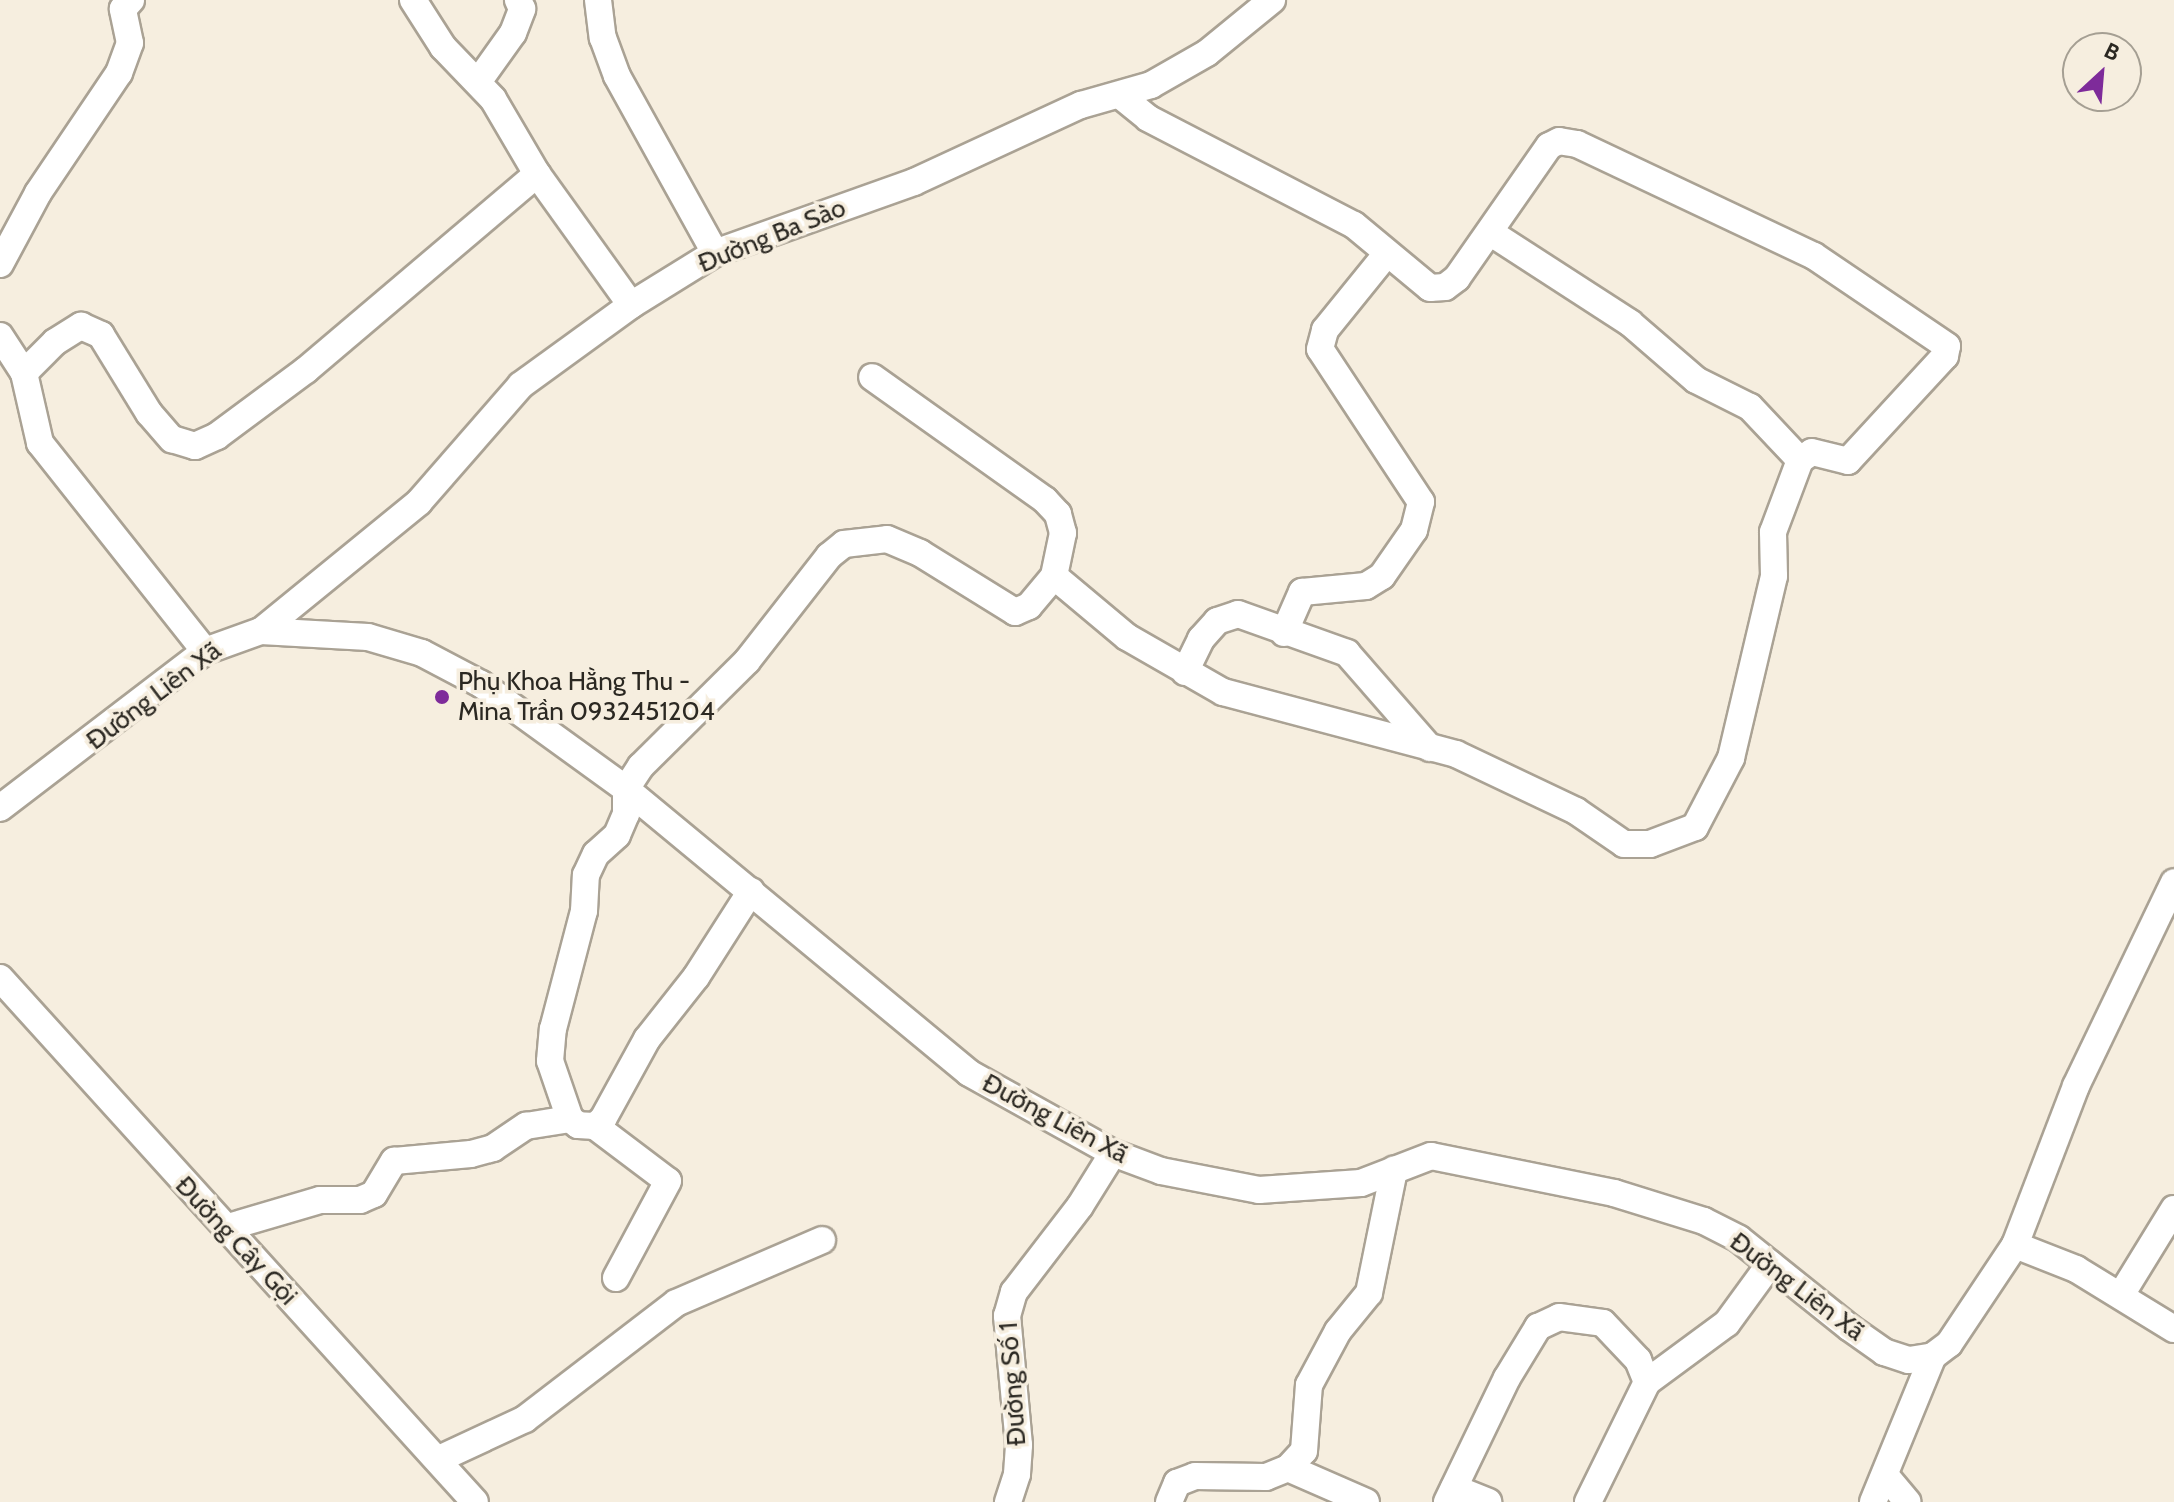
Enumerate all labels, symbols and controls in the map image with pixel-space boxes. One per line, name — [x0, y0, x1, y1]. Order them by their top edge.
north arrow — [2062, 32, 2142, 112]
text: B — [2100, 37, 2124, 67]
street label: Đường Ba Sào — [694, 192, 850, 280]
street label: Đường Liên Xã — [81, 635, 227, 757]
place label: Phụ Khoa Hằng Thu - Mina Trần 0932451204 — [458, 666, 715, 728]
marker: Phụ Khoa Hằng Thu - Mina Trần 0932451204 — [433, 688, 451, 706]
street label: Đường Liên Xã — [977, 1068, 1133, 1170]
street label: Đường Cây Gội — [169, 1170, 303, 1312]
street label: Đường Liên Xã — [1724, 1226, 1870, 1348]
street label: Đường Số 1 — [993, 1321, 1033, 1447]

